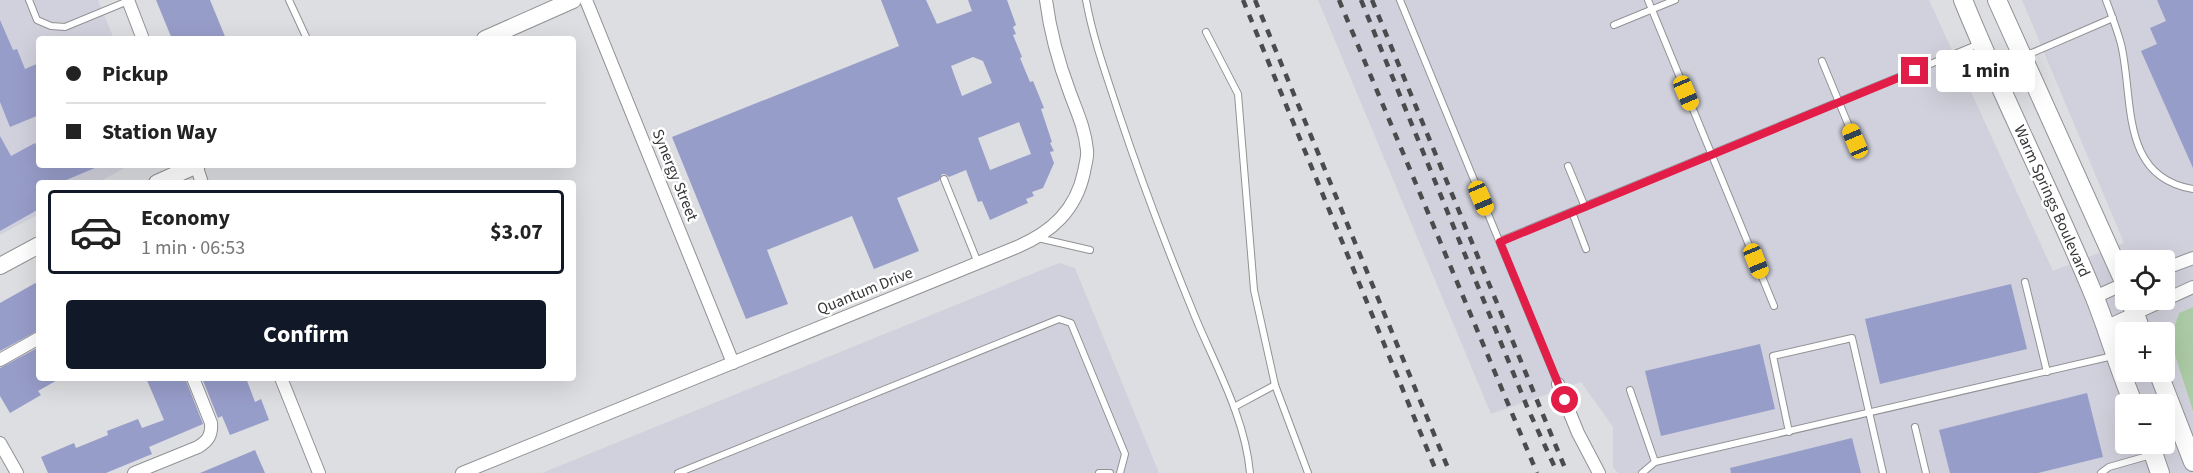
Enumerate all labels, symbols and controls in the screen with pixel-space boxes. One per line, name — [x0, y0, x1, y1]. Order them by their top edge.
callout: 1 min — [1936, 50, 2035, 92]
route end — [1901, 57, 1928, 84]
text: 1 min — [1961, 57, 2010, 85]
text: Pickup — [102, 58, 168, 90]
car — [1671, 73, 1701, 113]
text: Station Way — [102, 116, 217, 148]
car — [1840, 121, 1870, 161]
street label: Warm Springs Boulevard — [2009, 121, 2095, 281]
street label: Synergy Street — [647, 126, 704, 225]
car — [1466, 178, 1496, 218]
text: Economy — [141, 202, 230, 234]
icon: car — [69, 205, 123, 259]
text: $3.07 — [490, 216, 543, 248]
text: 1 min · 06:53 — [141, 234, 245, 262]
car — [1741, 241, 1771, 281]
map controls — [2115, 250, 2175, 454]
button: locate — [2115, 250, 2175, 310]
street label: Quantum Drive — [814, 262, 916, 320]
button: Confirm — [66, 300, 546, 369]
button: + — [2115, 322, 2175, 382]
route start — [1551, 386, 1578, 413]
button: − — [2115, 394, 2175, 454]

